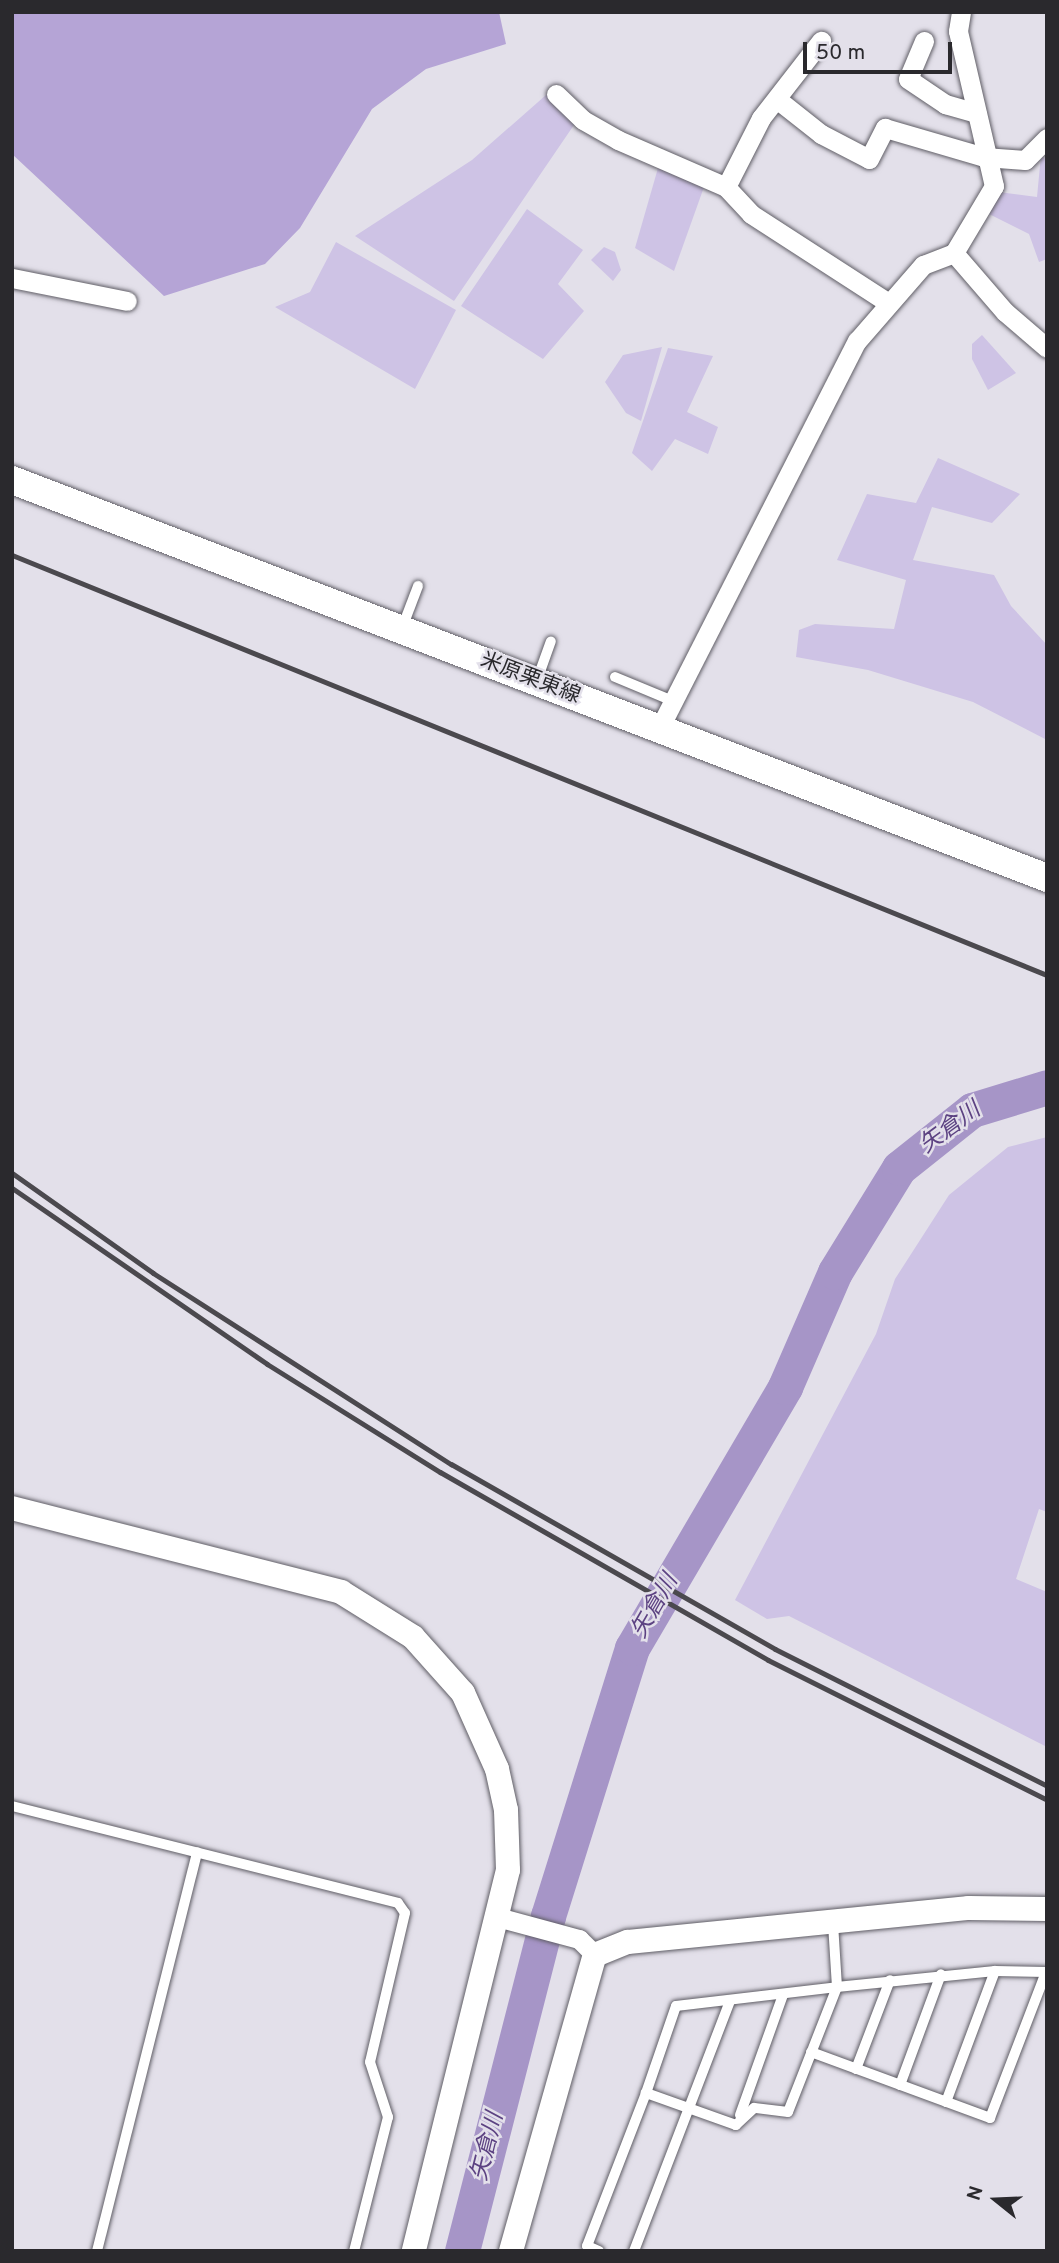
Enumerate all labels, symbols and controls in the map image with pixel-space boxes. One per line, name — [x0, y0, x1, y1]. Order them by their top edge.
scale bar — [807, 28, 956, 72]
text: 50 m — [816, 40, 865, 67]
street label: 米原栗東線 — [476, 648, 584, 710]
water label: 矢倉川 — [915, 1098, 987, 1160]
water label: 矢倉川 — [627, 1570, 685, 1644]
water label: 矢倉川 — [467, 2110, 511, 2184]
north arrow — [961, 2165, 1031, 2235]
text: N — [963, 2183, 990, 2204]

